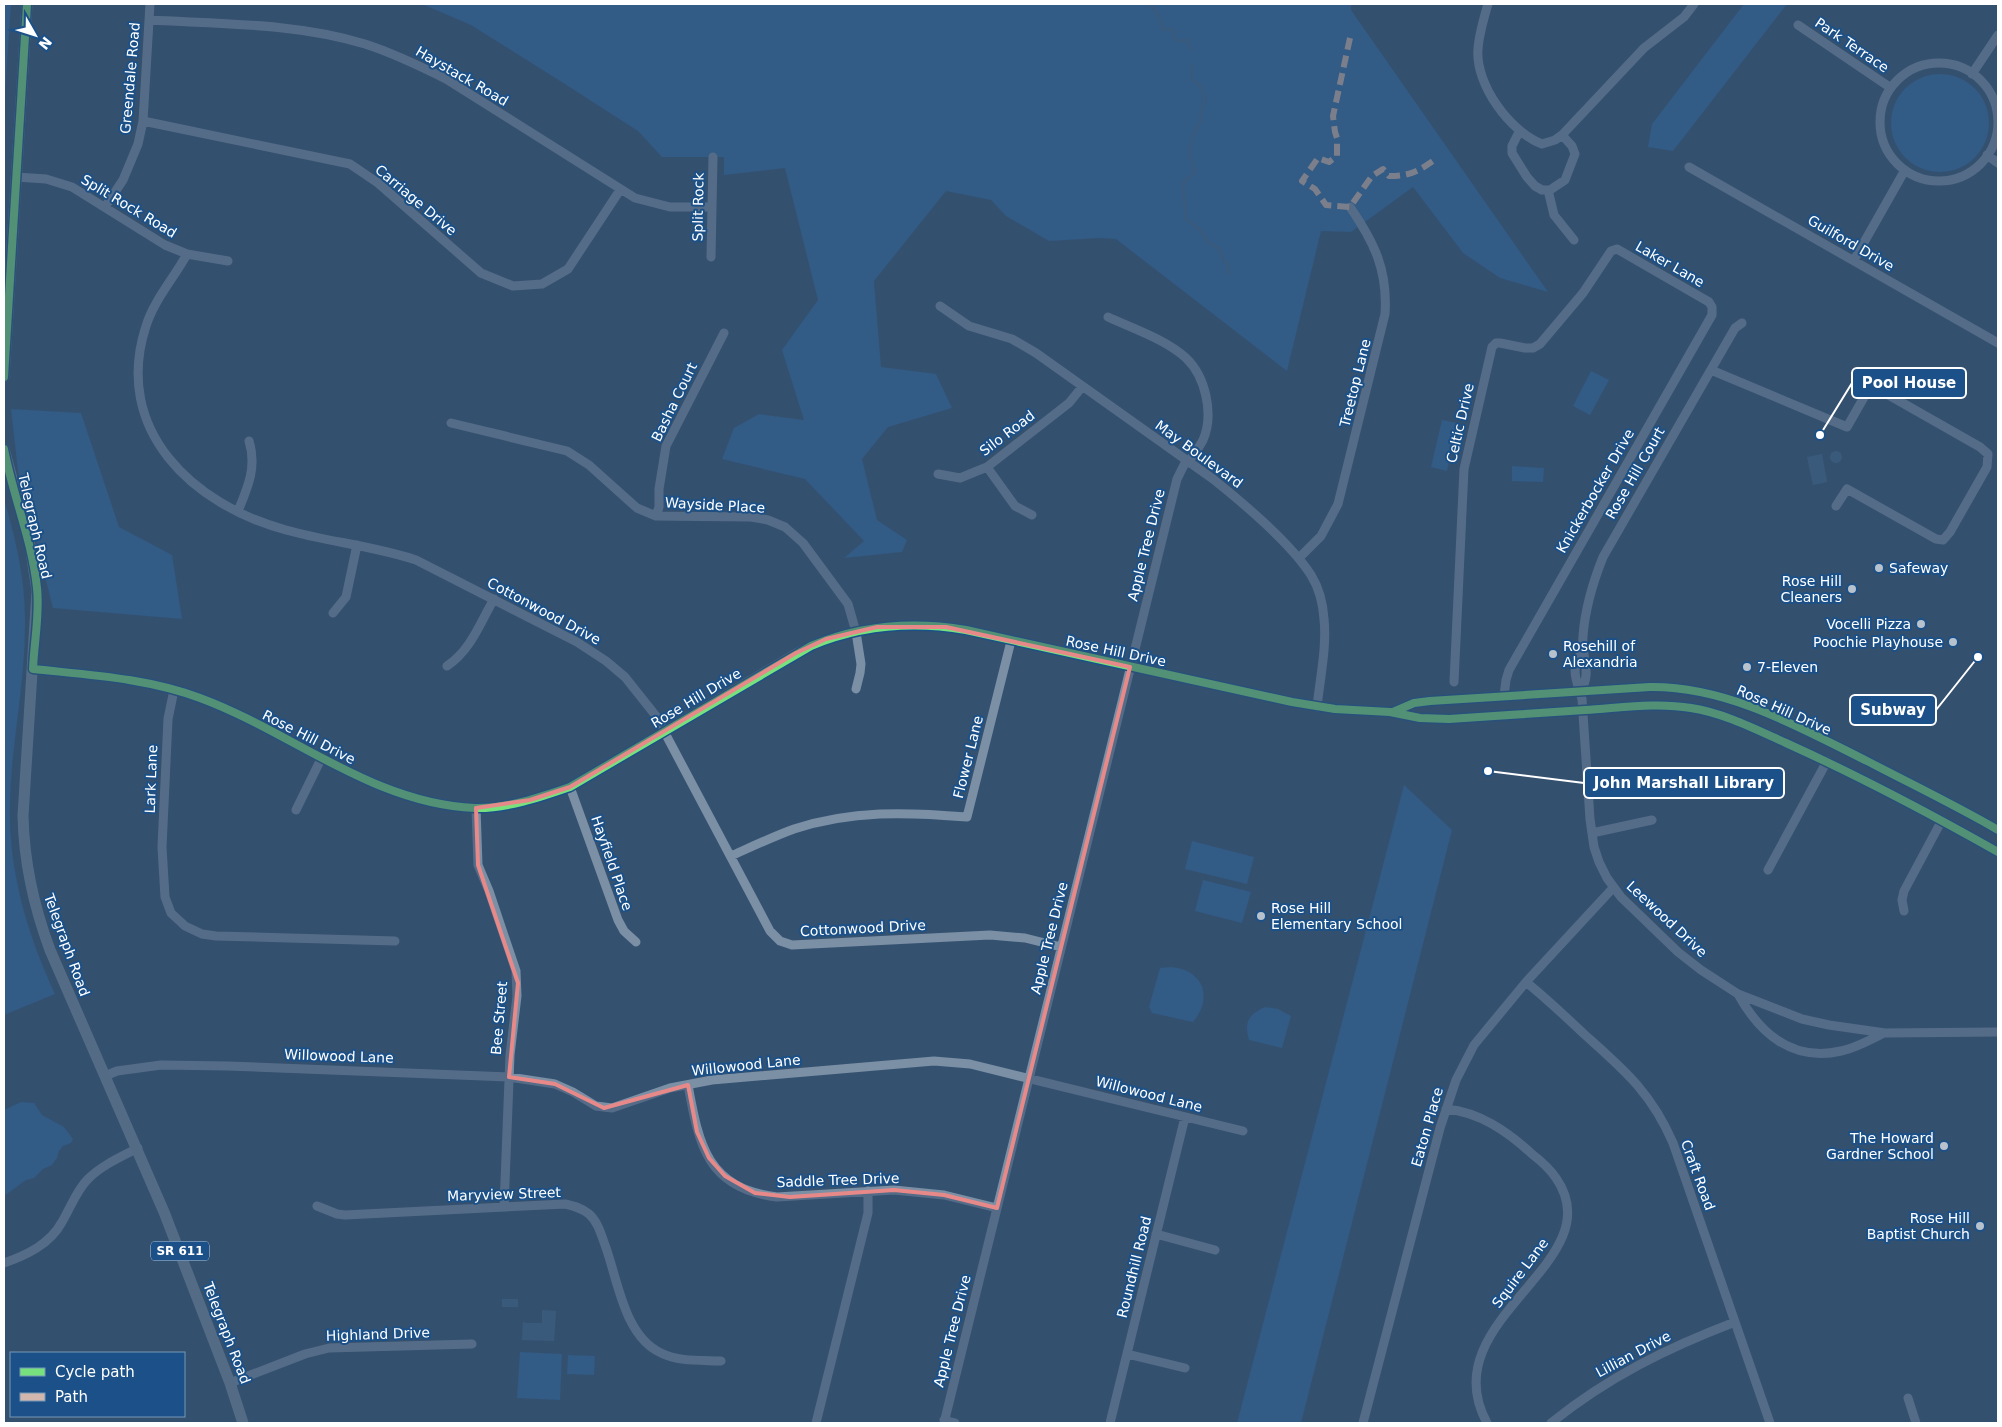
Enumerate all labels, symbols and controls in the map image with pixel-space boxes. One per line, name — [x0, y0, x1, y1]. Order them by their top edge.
north arrow — [10, 10, 60, 60]
street label: Park Terrace — [1812, 14, 1892, 76]
street label: Greendale Road — [117, 22, 143, 134]
text: N — [35, 34, 55, 53]
street label: Haystack Road — [413, 43, 511, 109]
street label: Carriage Drive — [372, 161, 460, 239]
street label: Split Rock Road — [78, 171, 180, 241]
street label: Split Rock — [689, 171, 707, 242]
street label: Guilford Drive — [1805, 212, 1897, 274]
street label: Laker Lane — [1633, 238, 1707, 290]
street label: Treetop Lane — [1336, 337, 1374, 430]
street label: Basha Court — [648, 359, 700, 444]
callout: Pool House — [1852, 368, 1966, 398]
text: Pool House — [1862, 374, 1956, 392]
street label: Celtic Drive — [1443, 382, 1477, 464]
street label: Silo Road — [976, 407, 1038, 459]
street label: May Boulevard — [1152, 417, 1246, 491]
street label: Rose Hill Court — [1602, 424, 1668, 522]
street label: Knickerbocker Drive — [1553, 426, 1637, 556]
street label: Telegraph Road — [15, 471, 55, 580]
street label: Apple Tree Drive — [1124, 487, 1168, 603]
street label: Wayside Place — [665, 494, 765, 516]
place label: Safeway — [1889, 560, 1948, 576]
marker: Safeway — [1873, 562, 1885, 574]
place label: Rose Hill Cleaners — [1781, 573, 1842, 605]
street label: Cottonwood Drive — [485, 574, 603, 648]
marker: Rose Hill Cleaners — [1846, 583, 1858, 595]
place label: Vocelli Pizza — [1826, 616, 1911, 632]
marker: Vocelli Pizza — [1915, 618, 1927, 630]
street label: Rose Hill Drive — [1064, 633, 1168, 669]
place label: Poochie Playhouse — [1813, 634, 1943, 650]
marker: Poochie Playhouse — [1947, 636, 1959, 648]
place label: Rosehill of Alexandria — [1563, 638, 1638, 670]
marker: Rosehill of Alexandria — [1547, 648, 1559, 660]
place label: 7-Eleven — [1757, 659, 1818, 675]
marker: 7-Eleven — [1741, 661, 1753, 673]
street label: Rose Hill Drive — [648, 665, 744, 731]
street label: Rose Hill Drive — [1734, 682, 1834, 738]
callout: Subway — [1850, 695, 1936, 725]
text: Subway — [1860, 701, 1926, 719]
street label: Rose Hill Drive — [260, 707, 358, 767]
street label: Flower Lane — [950, 714, 986, 800]
street label: Lark Lane — [142, 744, 160, 814]
callout: John Marshall Library — [1584, 768, 1784, 798]
text: John Marshall Library — [1593, 774, 1774, 792]
street label: Hayfield Place — [588, 813, 636, 913]
street label: Leewood Drive — [1624, 878, 1710, 960]
street label: Apple Tree Drive — [1027, 880, 1071, 996]
street label: Telegraph Road — [41, 891, 93, 998]
place label: Rose Hill Elementary School — [1271, 900, 1403, 932]
marker: Rose Hill Elementary School — [1255, 910, 1267, 922]
street label: Cottonwood Drive — [800, 917, 926, 939]
street label: Bee Street — [488, 980, 510, 1055]
street label: Willowood Lane — [284, 1046, 394, 1066]
street label: Willowood Lane — [691, 1051, 801, 1079]
street label: Willowood Lane — [1094, 1073, 1204, 1115]
street label: Eaton Place — [1408, 1085, 1446, 1169]
place label: The Howard Gardner School — [1826, 1130, 1934, 1162]
street label: Craft Road — [1678, 1138, 1718, 1212]
marker: The Howard Gardner School — [1938, 1140, 1950, 1152]
street label: Saddle Tree Drive — [776, 1170, 900, 1190]
street label: Maryview Street — [447, 1184, 562, 1204]
place label: Rose Hill Baptist Church — [1867, 1210, 1970, 1242]
street label: Roundhill Road — [1114, 1214, 1154, 1320]
marker: Rose Hill Baptist Church — [1974, 1220, 1986, 1232]
street label: Squire Lane — [1489, 1235, 1551, 1311]
road number: SR 611 — [151, 1242, 209, 1260]
street label: Apple Tree Drive — [930, 1273, 974, 1389]
street label: Telegraph Road — [200, 1279, 254, 1386]
street label: Highland Drive — [326, 1324, 430, 1344]
street label: Lillian Drive — [1593, 1328, 1673, 1380]
legend — [10, 1352, 185, 1417]
text: Cycle path — [55, 1363, 135, 1381]
text: Path — [55, 1388, 88, 1406]

